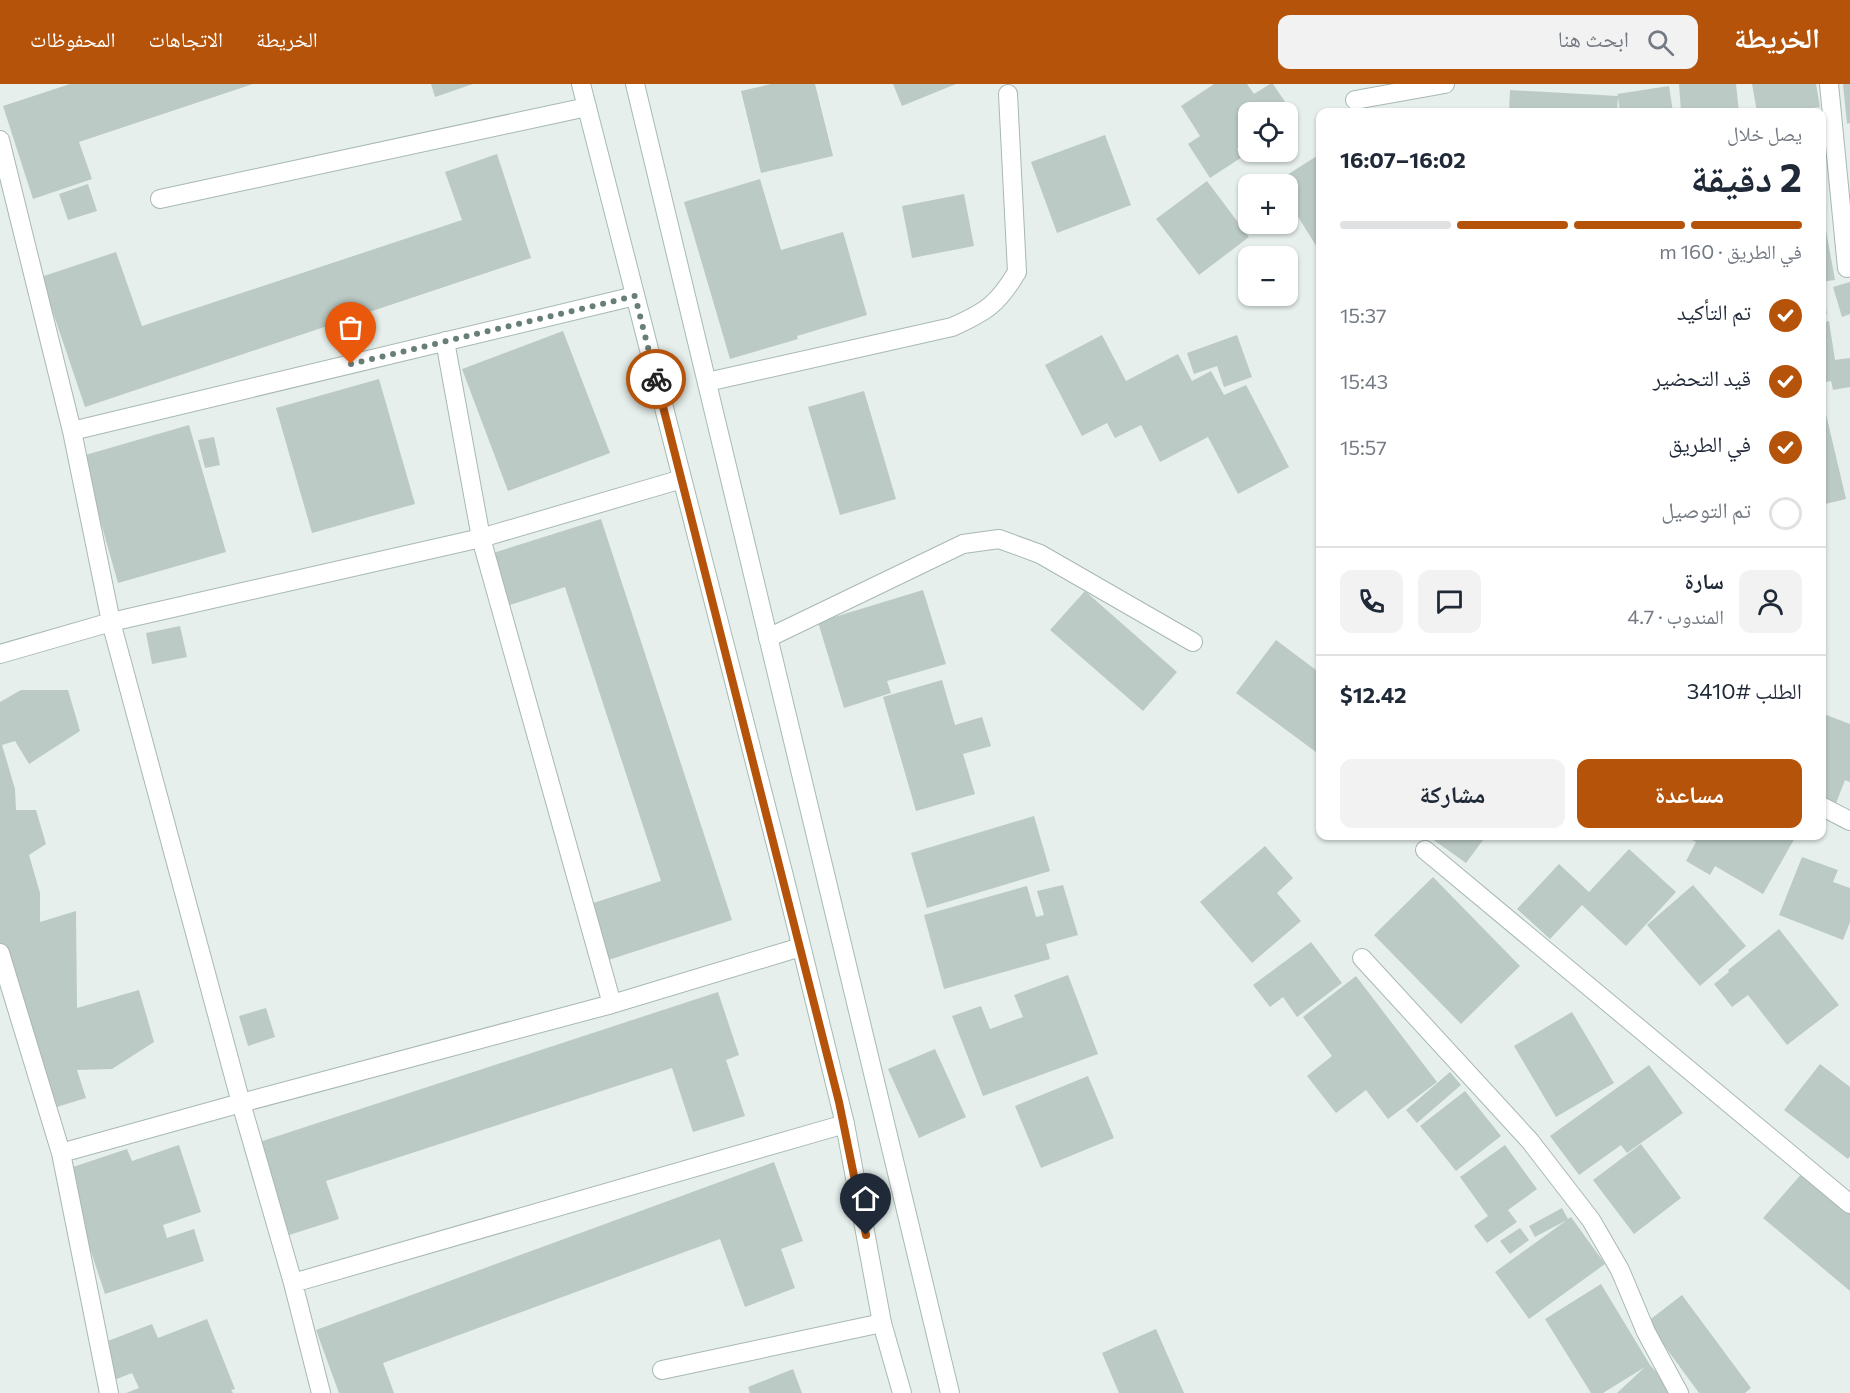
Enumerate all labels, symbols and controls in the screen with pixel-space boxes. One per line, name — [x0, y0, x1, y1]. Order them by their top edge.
search box — [1278, 15, 1698, 69]
text: الخريطة — [1734, 20, 1820, 54]
text: ابحث هنا — [1558, 25, 1629, 52]
text: المحفوظات — [30, 26, 115, 51]
text: الاتجاهات — [148, 26, 223, 51]
text: الخريطة — [256, 26, 318, 51]
icon: search — [1644, 26, 1677, 59]
map controls — [1238, 102, 1298, 306]
button: locate — [1238, 102, 1298, 162]
text: يصل خلال — [1727, 121, 1802, 145]
text: 16:02–16:07 — [1340, 146, 1466, 173]
text: 2 دقيقة — [1690, 152, 1802, 200]
button: + — [1238, 174, 1298, 234]
text: في الطريق · 160 m — [1659, 239, 1802, 263]
button: − — [1238, 246, 1298, 306]
text: تم التأكيد — [1677, 298, 1751, 325]
icon: check — [1769, 299, 1802, 332]
pin — [325, 302, 376, 364]
text: 15:37 — [1340, 303, 1387, 327]
icon: bag — [334, 311, 367, 344]
courier — [626, 349, 686, 409]
icon: bike — [640, 363, 673, 396]
text: قيد التحضير — [1653, 364, 1751, 391]
icon: check — [1769, 365, 1802, 398]
text: 15:43 — [1340, 369, 1388, 393]
text: في الطريق — [1668, 430, 1751, 457]
icon: check — [1769, 431, 1802, 464]
text: 15:57 — [1340, 435, 1387, 459]
text: تم التوصيل — [1661, 496, 1751, 523]
text: سارة — [1685, 567, 1724, 594]
button: phone — [1340, 570, 1403, 633]
button: chat — [1418, 570, 1481, 633]
button: person — [1739, 570, 1802, 633]
text: المندوب · 4.7 — [1627, 604, 1724, 628]
text: الطلب #3410 — [1687, 677, 1802, 704]
text: $12.42 — [1340, 681, 1407, 708]
button: مشاركة — [1340, 759, 1565, 828]
button: مساعدة — [1577, 759, 1802, 828]
pin — [840, 1173, 891, 1235]
icon: home — [849, 1182, 882, 1215]

